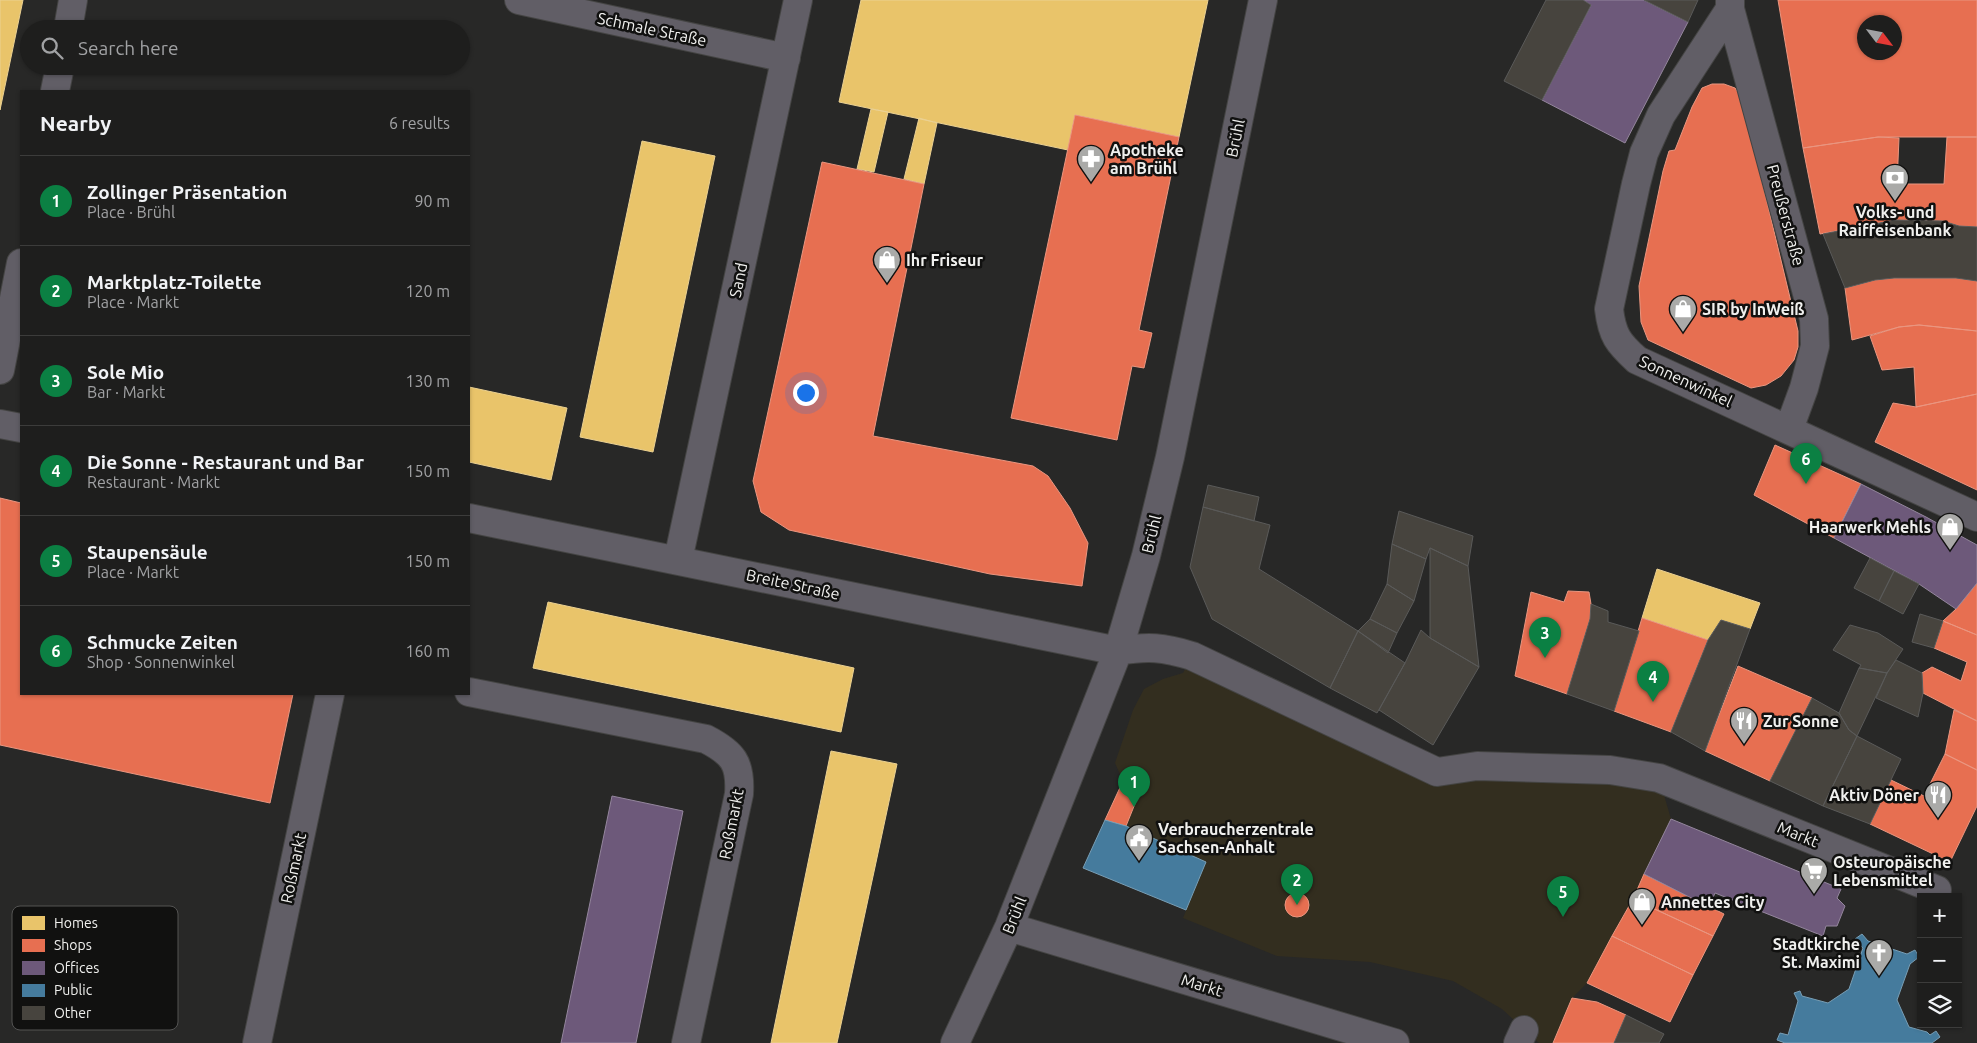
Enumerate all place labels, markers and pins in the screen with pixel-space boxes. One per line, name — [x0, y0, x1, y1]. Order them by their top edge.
place label: Apotheke am Brühl — [1110, 141, 1184, 177]
pharmacy icon: Apotheke am Brühl — [1076, 144, 1106, 183]
bank icon: Volks- und Raiffeisenbank — [1880, 163, 1910, 202]
place label: Volks- und Raiffeisenbank — [1839, 203, 1951, 239]
shop icon: Ihr Friseur — [872, 245, 902, 284]
place label: Ihr Friseur — [906, 251, 983, 269]
shop icon: SIR by InWeiß — [1668, 294, 1698, 333]
place label: SIR by InWeiß — [1702, 300, 1805, 318]
pin: 6 — [1790, 443, 1822, 484]
shop icon: Haarwerk Mehls — [1935, 512, 1965, 551]
place label: Haarwerk Mehls — [1809, 518, 1931, 536]
pin: 3 — [1529, 617, 1561, 658]
pin: 4 — [1637, 661, 1669, 702]
restaurant icon: Zur Sonne — [1729, 706, 1759, 745]
place label: Zur Sonne — [1763, 712, 1839, 730]
pin: 1 — [1118, 766, 1150, 807]
restaurant icon: Aktiv Döner — [1923, 780, 1953, 819]
place label: Aktiv Döner — [1829, 786, 1919, 804]
place label: Verbraucherzentrale Sachsen-Anhalt — [1158, 820, 1314, 856]
public building icon: Verbraucherzentrale Sachsen-Anhalt — [1124, 823, 1154, 862]
place label: Osteuropäische Lebensmittel — [1833, 853, 1951, 889]
supermarket icon: Osteuropäische Lebensmittel — [1799, 856, 1829, 895]
pin: 2 — [1281, 864, 1313, 905]
pin: 5 — [1547, 876, 1579, 917]
shop icon: Annettes City — [1627, 887, 1657, 926]
place label: Annettes City — [1661, 893, 1765, 911]
place label: Stadtkirche St. Maximi — [1773, 935, 1860, 971]
church icon: Stadtkirche St. Maximi — [1864, 938, 1894, 977]

